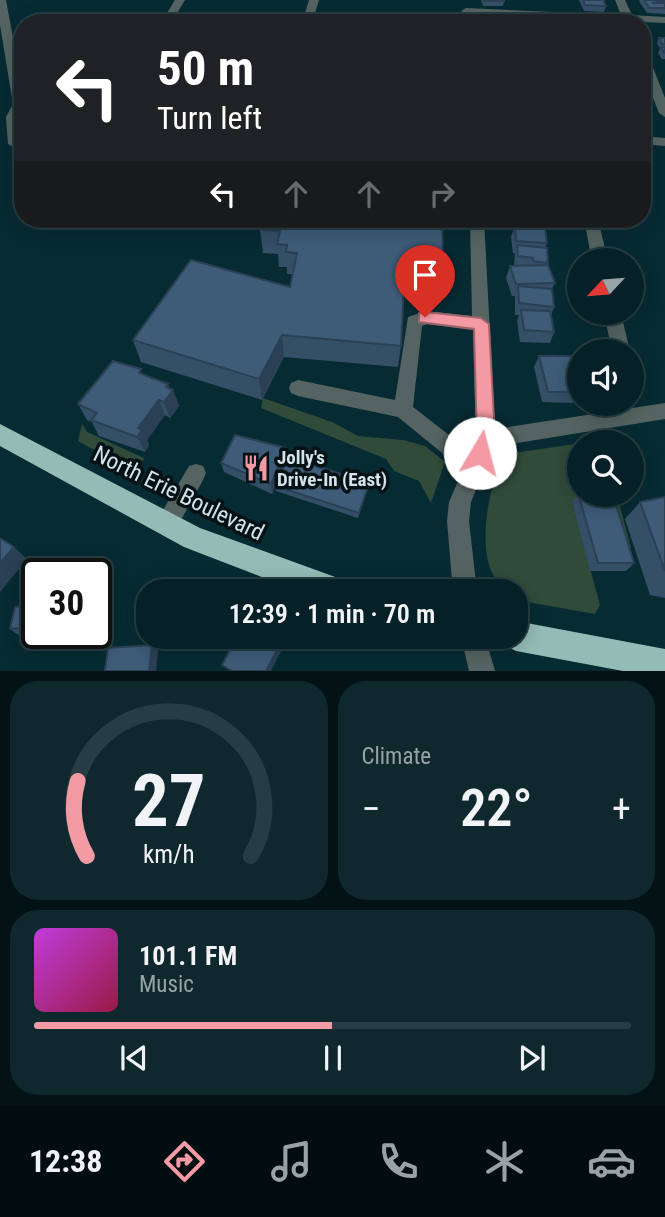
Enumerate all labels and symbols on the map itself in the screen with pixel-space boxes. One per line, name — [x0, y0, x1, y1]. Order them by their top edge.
pin — [395, 245, 455, 317]
north arrow — [567, 248, 644, 326]
position arrow — [443, 416, 517, 490]
street label: North Erie Boulevard — [89, 440, 268, 546]
place label: Jolly's Drive-In (East) — [277, 446, 387, 491]
restaurant icon: Jolly's Drive-In (East) — [241, 453, 271, 483]
speed limit sign: 30 — [21, 558, 112, 649]

